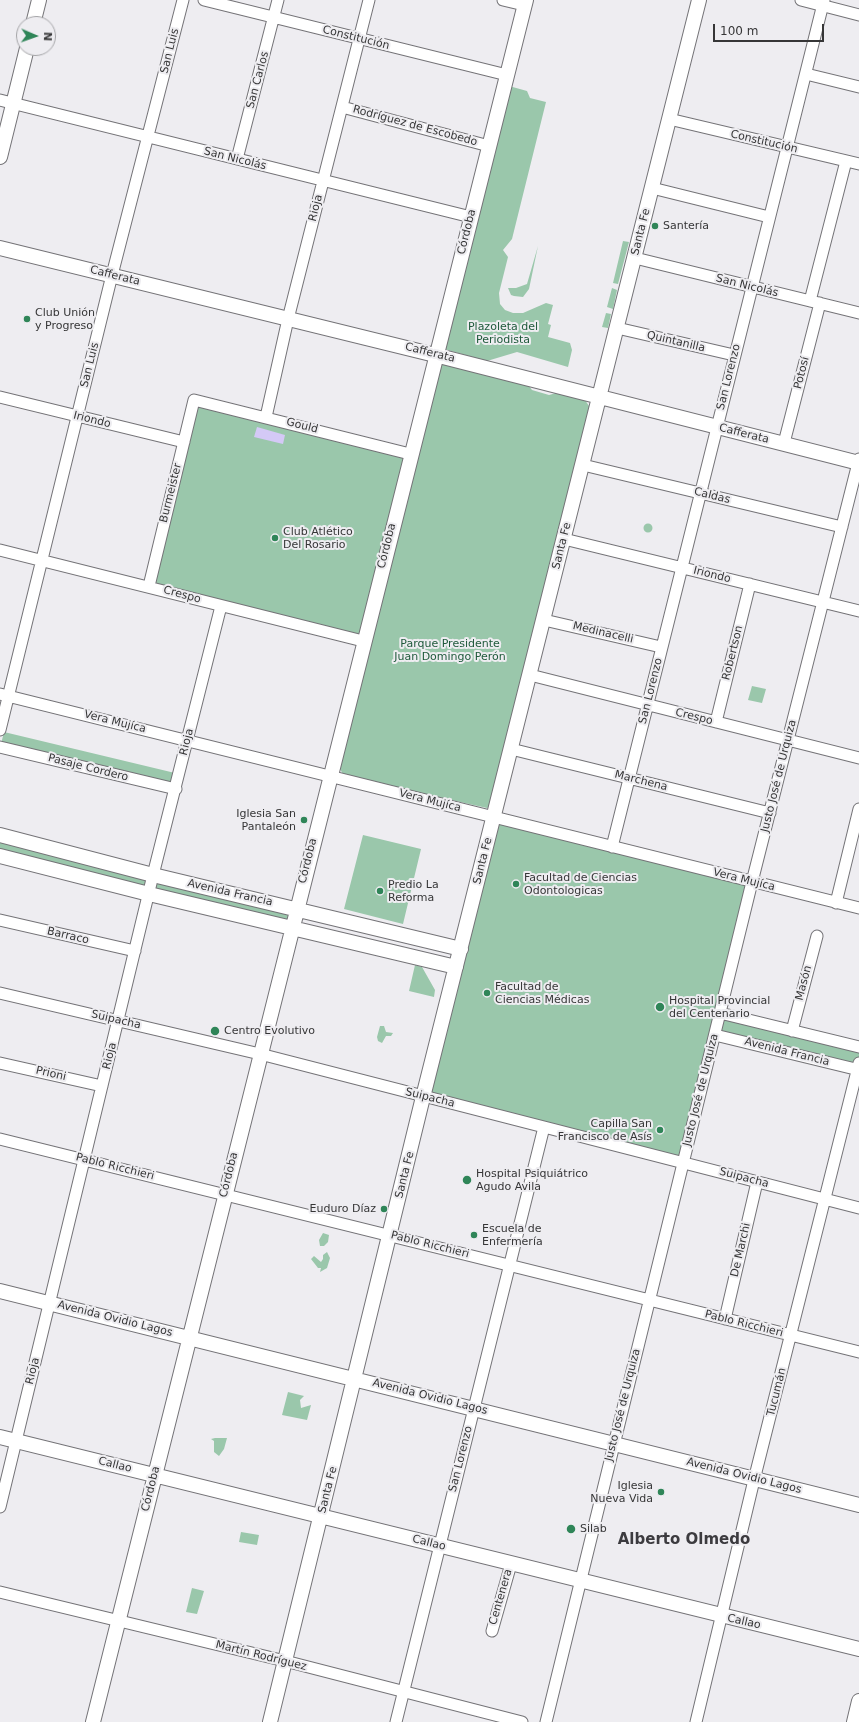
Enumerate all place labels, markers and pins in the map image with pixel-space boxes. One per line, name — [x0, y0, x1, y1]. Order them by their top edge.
place label: Santería — [663, 219, 709, 233]
marker: Santería — [650, 221, 660, 231]
place label: Club Unión y Progreso — [35, 306, 95, 332]
marker: Club Unión y Progreso — [22, 314, 32, 324]
place label: Club Atlético Del Rosario — [283, 525, 353, 551]
marker: Club Atlético Del Rosario — [270, 533, 280, 543]
place label: Iglesia San Pantaleón — [236, 807, 296, 833]
marker: Iglesia San Pantaleón — [299, 815, 309, 825]
place label: Facultad de Ciencias Odontologicas — [524, 871, 637, 897]
place label: Predio La Reforma — [388, 878, 439, 904]
marker: Facultad de Ciencias Odontologicas — [511, 879, 521, 889]
marker: Predio La Reforma — [375, 886, 385, 896]
place label: Facultad de Ciencias Médicas — [495, 980, 589, 1006]
marker: Facultad de Ciencias Médicas — [482, 988, 492, 998]
place label: Hospital Provincial del Centenario — [669, 994, 770, 1020]
marker: Hospital Provincial del Centenario — [654, 1001, 666, 1013]
place label: Centro Evolutivo — [224, 1024, 315, 1038]
marker: Centro Evolutivo — [209, 1025, 221, 1037]
place label: Capilla San Francisco de Asís — [558, 1117, 652, 1143]
marker: Capilla San Francisco de Asís — [655, 1125, 665, 1135]
place label: Hospital Psiquiátrico Agudo Avila — [476, 1167, 588, 1193]
marker: Hospital Psiquiátrico Agudo Avila — [461, 1174, 473, 1186]
place label: Euduro Díaz — [310, 1202, 376, 1216]
marker: Euduro Díaz — [379, 1204, 389, 1214]
place label: Escuela de Enfermería — [482, 1222, 543, 1248]
marker: Escuela de Enfermería — [469, 1230, 479, 1240]
place label: Iglesia Nueva Vida — [590, 1479, 653, 1505]
marker: Iglesia Nueva Vida — [656, 1487, 666, 1497]
place label: Silab — [580, 1522, 607, 1536]
marker: Silab — [565, 1523, 577, 1535]

